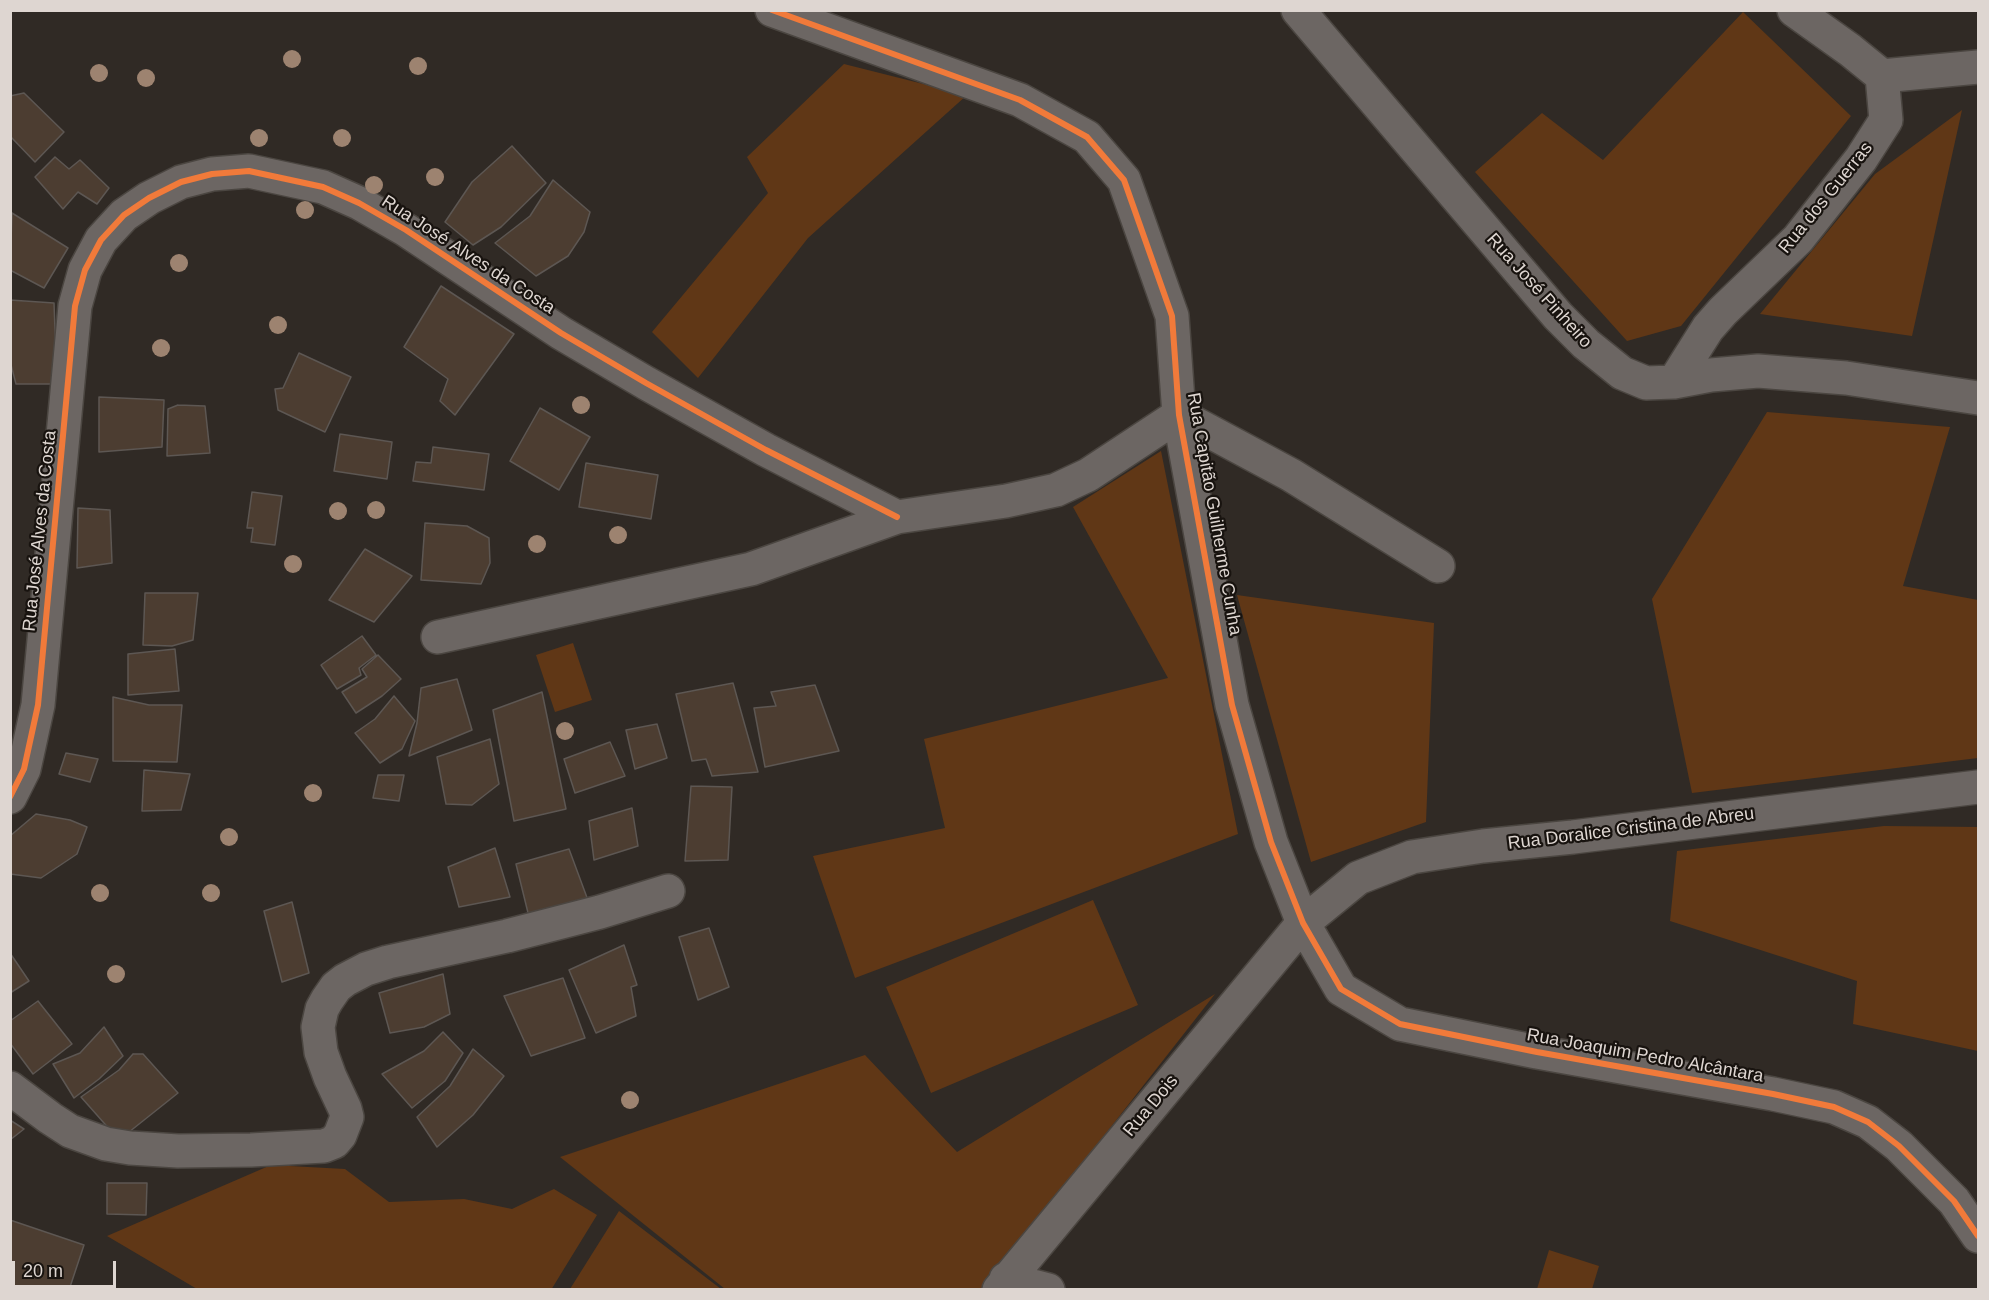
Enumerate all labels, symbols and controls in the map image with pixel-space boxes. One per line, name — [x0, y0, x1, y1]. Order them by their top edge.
street label: Rua dos Guerras — [1774, 138, 1878, 258]
street label: Rua José Alves da Costa — [377, 191, 559, 319]
street label: Rua José Pinheiro — [1482, 229, 1596, 353]
street label: Rua Capitão Guilherme Cunha — [1182, 391, 1246, 637]
street label: Rua José Alves da Costa — [19, 429, 61, 633]
street label: Rua Doralice Cristina de Abreu — [1507, 803, 1755, 855]
street label: Rua Joaquim Pedro Alcântara — [1525, 1025, 1765, 1087]
street label: Rua Dois — [1119, 1071, 1183, 1141]
scale bar — [15, 1249, 118, 1287]
text: 20 m — [23, 1261, 63, 1281]

